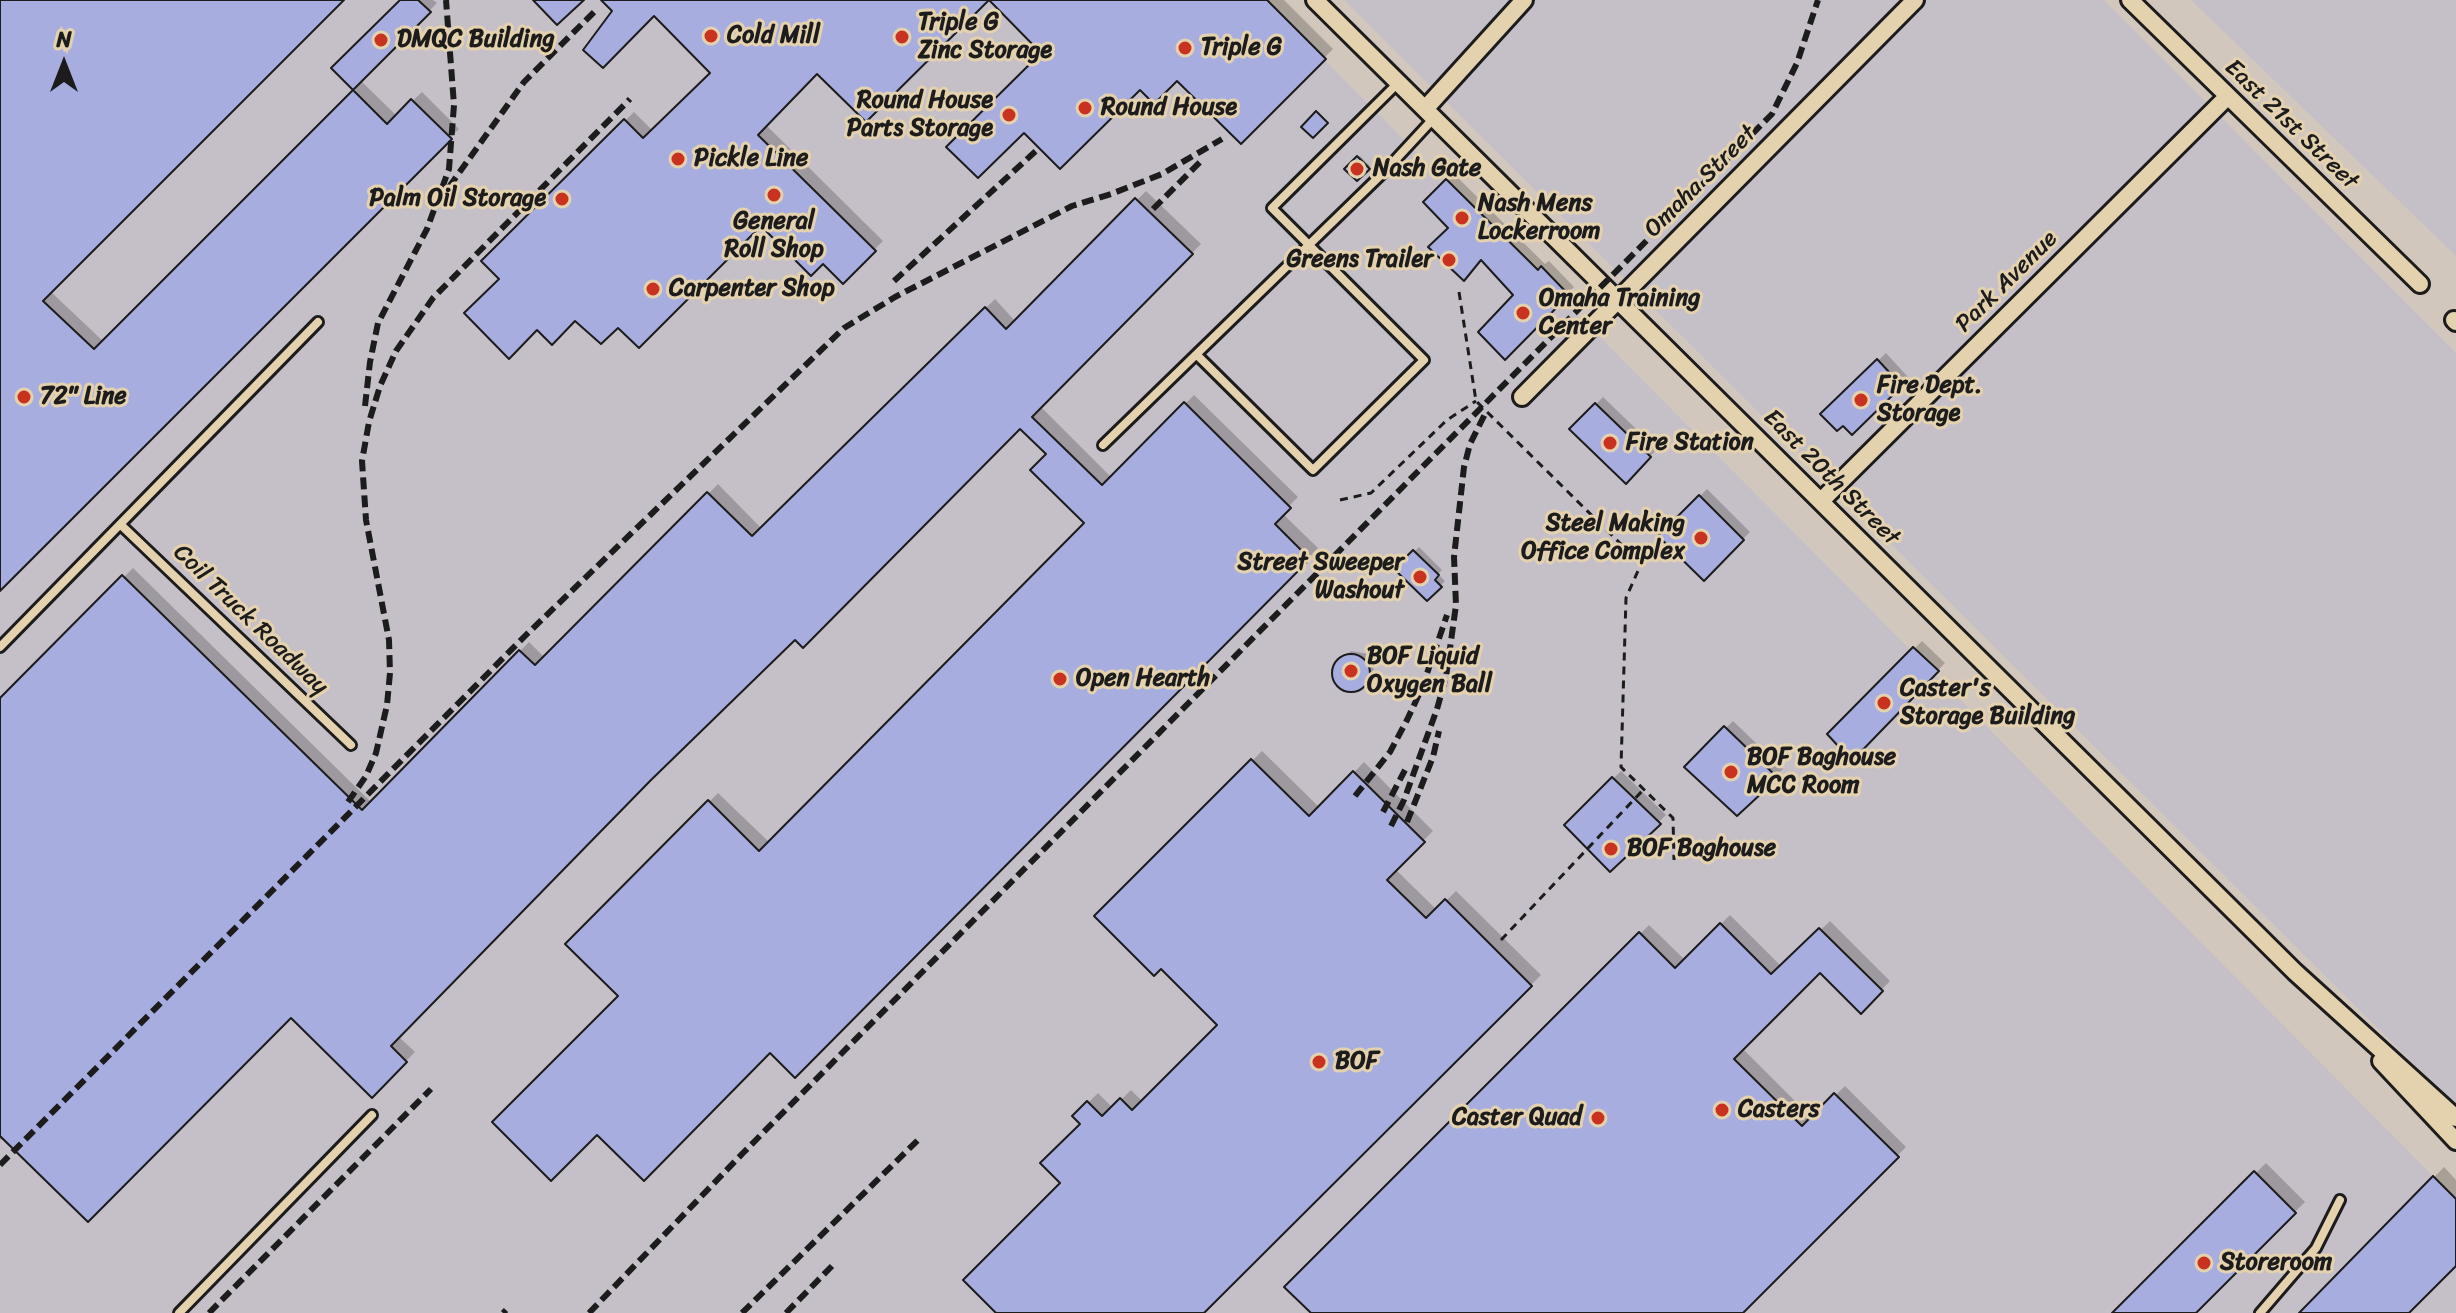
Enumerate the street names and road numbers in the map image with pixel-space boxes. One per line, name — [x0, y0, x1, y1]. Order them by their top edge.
street label: East 21st Street — [2218, 54, 2364, 196]
street label: Omaha Street — [1639, 120, 1763, 244]
street label: Park Avenue — [1950, 225, 2064, 339]
street label: East 20th Street — [1757, 404, 1905, 552]
street label: Coil Truck Roadway — [167, 539, 333, 701]

